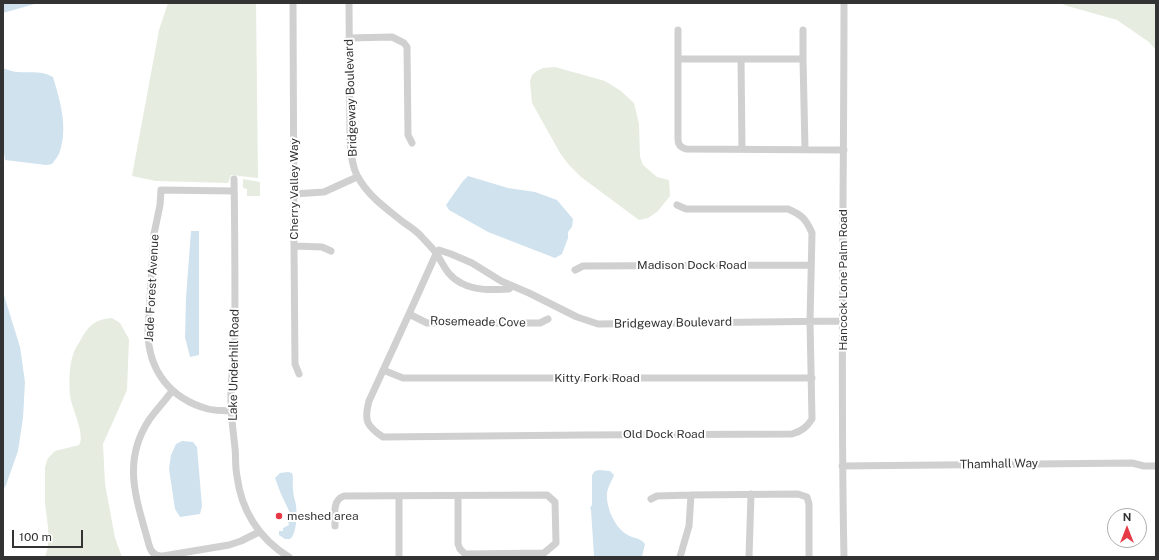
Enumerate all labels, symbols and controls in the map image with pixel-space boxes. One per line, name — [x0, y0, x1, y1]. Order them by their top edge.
street label: Bridgeway Boulevard — [342, 39, 360, 157]
street label: Cherry Valley Way — [287, 138, 301, 240]
street label: Hancock Lone Palm Road — [836, 209, 850, 351]
street label: Jade Forest Avenue — [142, 234, 162, 342]
street label: Madison Dock Road — [637, 258, 747, 272]
street label: Lake Underhill Road — [226, 309, 242, 421]
street label: Rosemeade Cove — [430, 314, 526, 330]
street label: Bridgeway Boulevard — [614, 315, 732, 331]
street label: Kitty Fork Road — [554, 371, 640, 385]
street label: Old Dock Road — [623, 427, 705, 441]
street label: Thamhall Way — [960, 456, 1038, 472]
north arrow — [1107, 508, 1147, 548]
place label: meshed area — [287, 509, 359, 523]
marker: meshed area — [274, 511, 284, 521]
text: N — [1123, 511, 1131, 523]
scale bar — [14, 522, 85, 548]
text: 100 m — [19, 530, 52, 544]

